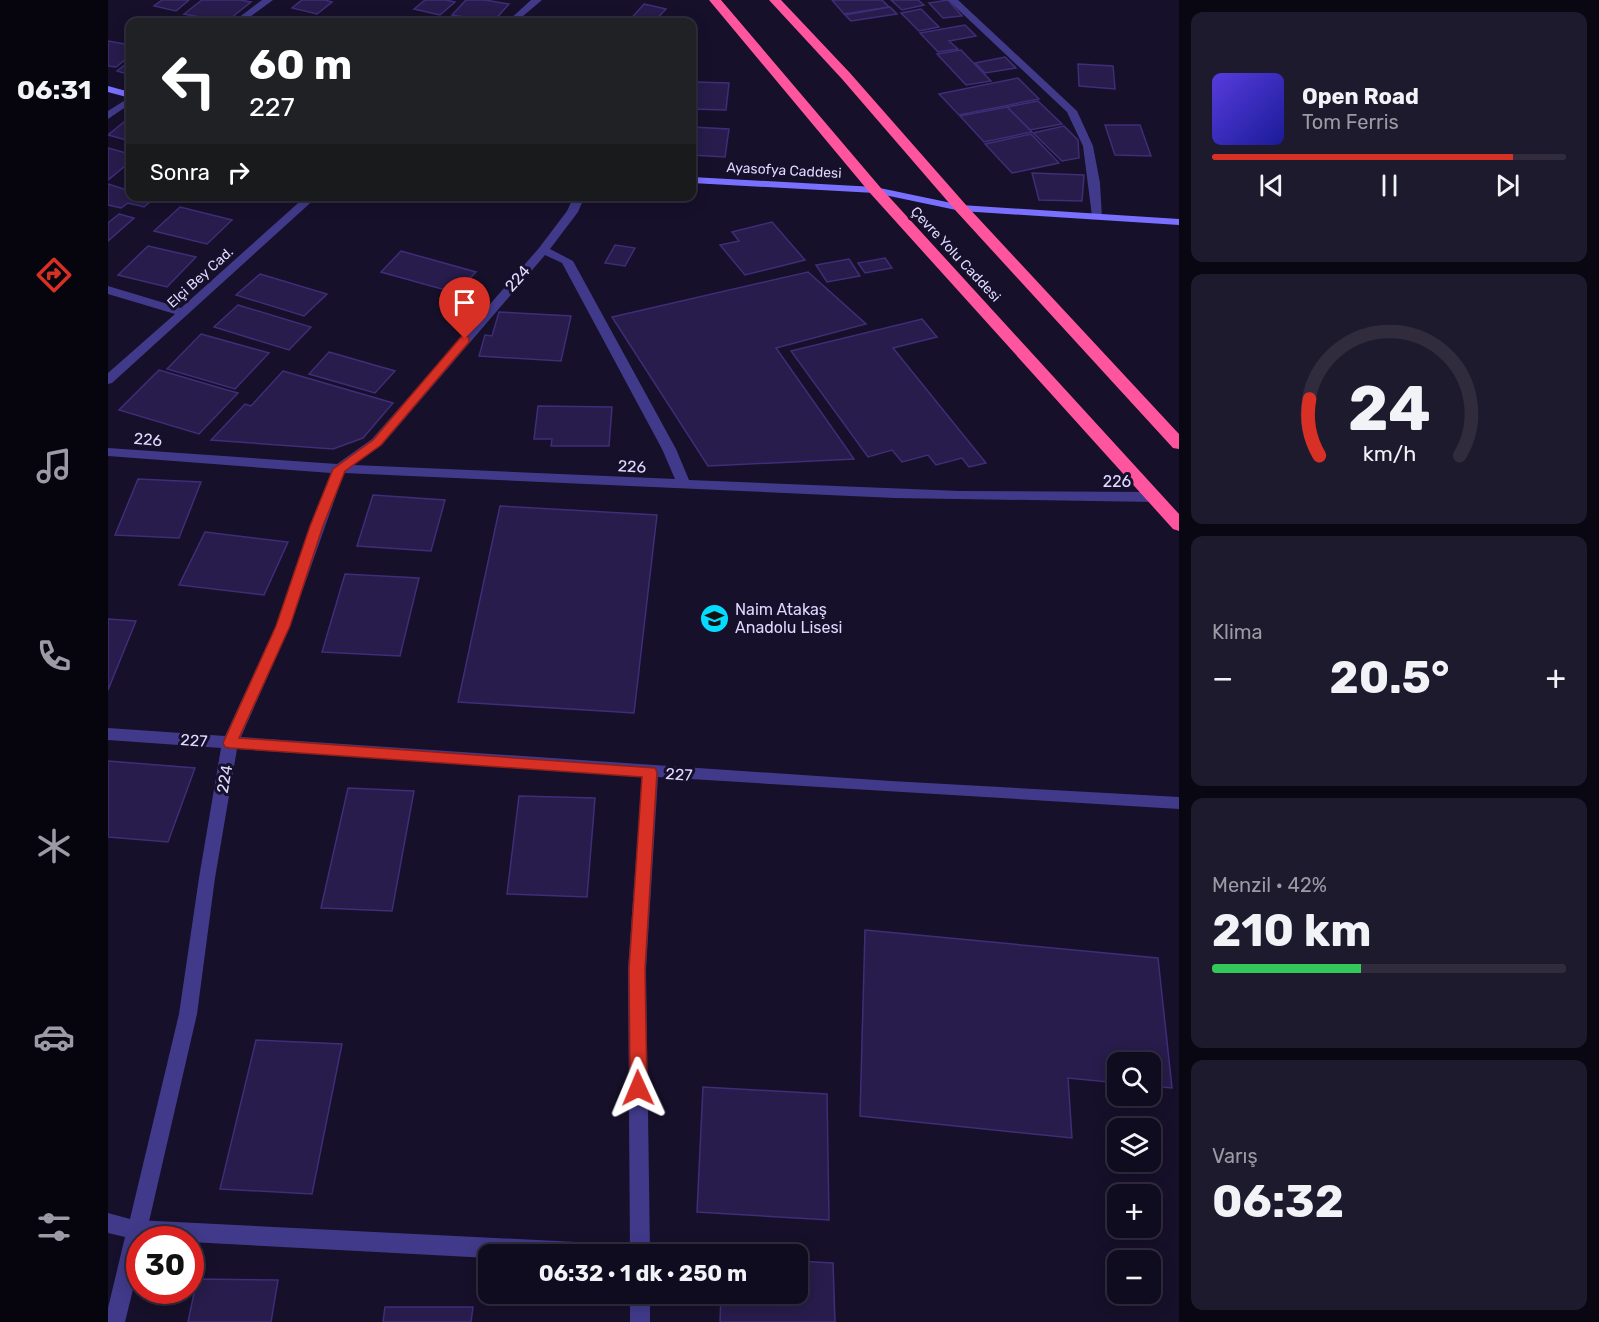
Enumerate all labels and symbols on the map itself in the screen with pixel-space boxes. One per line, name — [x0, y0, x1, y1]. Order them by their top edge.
street label: Ayasofya Caddesi — [726, 159, 842, 182]
street label: Çevre Yolu Caddesi — [907, 203, 1004, 305]
street label: Elçi Bey Cad. — [164, 243, 237, 311]
street label: 224 — [501, 261, 534, 295]
pin — [439, 277, 490, 339]
street label: 226 — [133, 429, 163, 450]
street label: 226 — [617, 456, 647, 477]
street label: 226 — [1103, 472, 1132, 491]
place label: Naim Atakaş Anadolu Lisesi — [735, 600, 842, 637]
school or university icon: Naim Atakaş Anadolu Lisesi — [698, 602, 730, 634]
street label: 227 — [180, 730, 208, 751]
street label: 224 — [213, 763, 236, 795]
street label: 227 — [665, 764, 693, 785]
position arrow — [606, 1056, 670, 1120]
speed limit sign: 30 — [126, 1226, 204, 1304]

